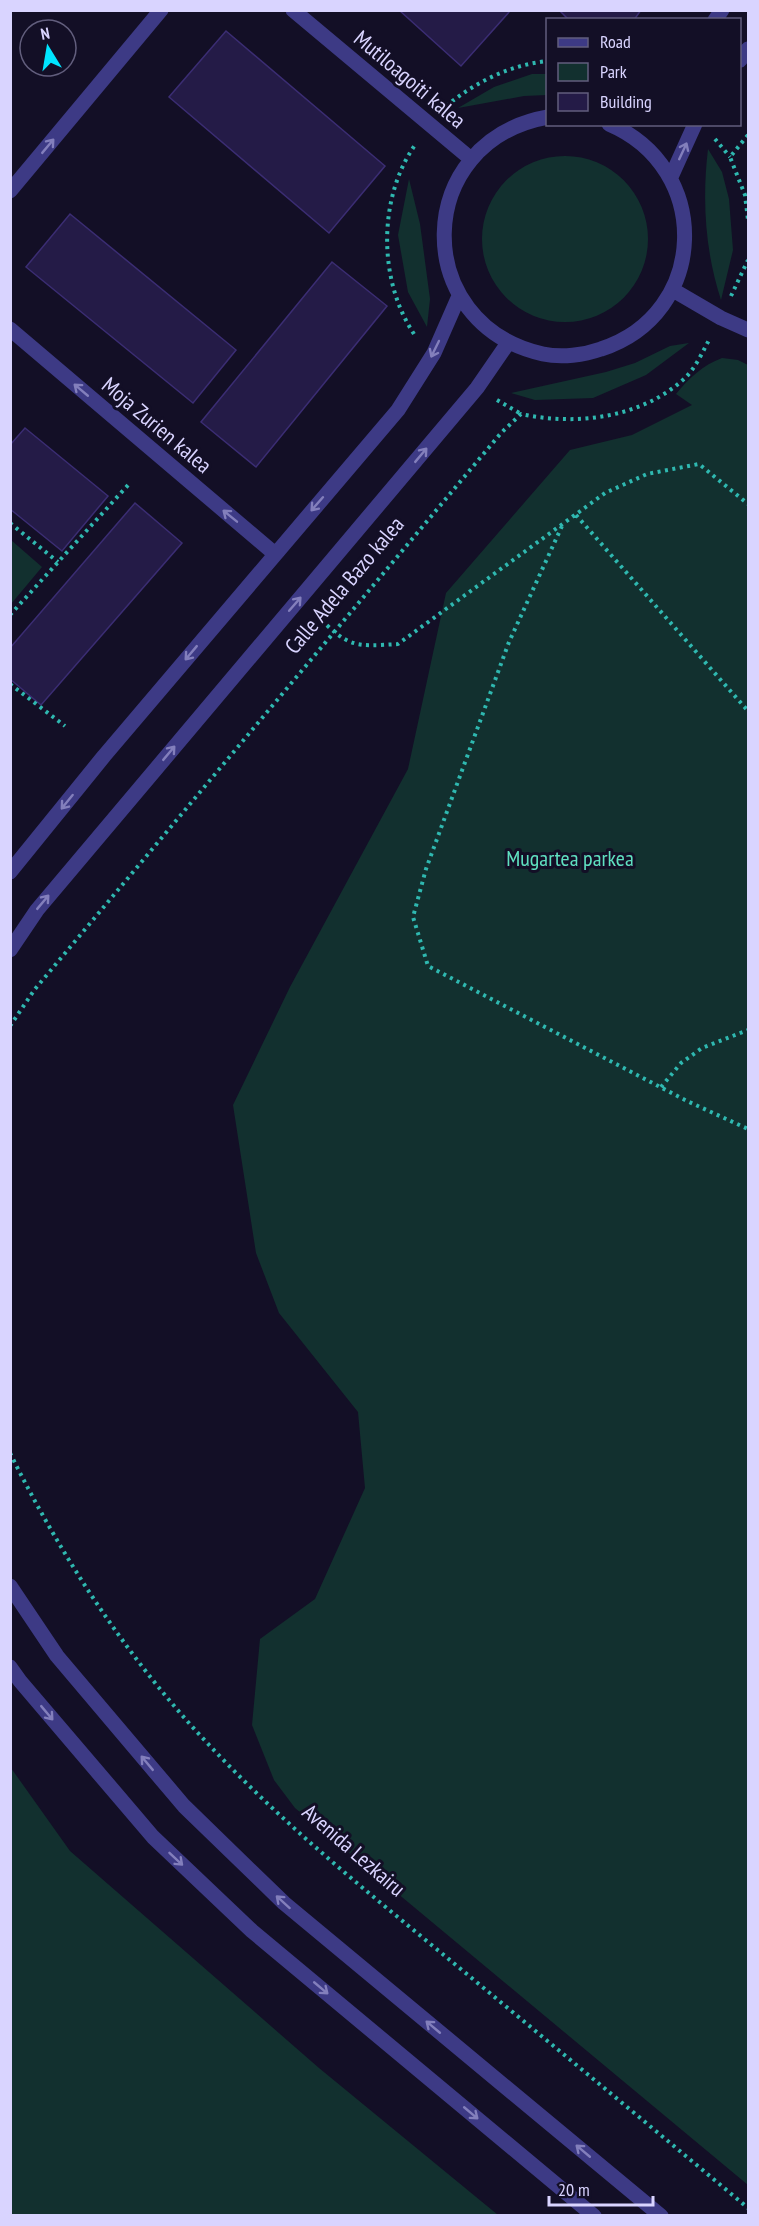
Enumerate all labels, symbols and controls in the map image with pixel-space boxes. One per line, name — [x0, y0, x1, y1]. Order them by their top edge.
north arrow — [18, 18, 78, 78]
legend — [546, 18, 741, 126]
text: N — [39, 23, 51, 44]
street label: Mutiloagoiti kalea — [348, 24, 472, 134]
text: Road — [600, 30, 631, 53]
text: Park — [600, 60, 627, 83]
text: Building — [600, 90, 652, 113]
one-way arrow — [41, 139, 54, 155]
one-way arrow — [678, 142, 690, 160]
one-way arrow — [429, 340, 441, 358]
street label: Moja Zurien kalea — [96, 371, 218, 479]
one-way arrow — [73, 383, 89, 396]
one-way arrow — [414, 447, 427, 463]
one-way arrow — [311, 496, 324, 512]
one-way arrow — [222, 509, 238, 522]
street label: Calle Adela Bazo kalea — [278, 511, 410, 659]
one-way arrow — [288, 597, 302, 612]
one-way arrow — [184, 645, 198, 660]
one-way arrow — [162, 746, 176, 761]
one-way arrow — [60, 794, 73, 810]
park label: Mugartea parkea — [506, 844, 634, 872]
one-way arrow — [37, 894, 50, 910]
one-way arrow — [40, 1705, 54, 1720]
one-way arrow — [140, 1756, 154, 1771]
street label: Avenida Lezkairu — [297, 1798, 411, 1902]
one-way arrow — [168, 1851, 183, 1866]
one-way arrow — [276, 1895, 291, 1909]
one-way arrow — [313, 1982, 329, 1995]
one-way arrow — [425, 2020, 441, 2033]
one-way arrow — [463, 2106, 478, 2120]
one-way arrow — [575, 2145, 591, 2158]
scale bar — [549, 2169, 652, 2207]
text: 20 m — [558, 2178, 590, 2201]

